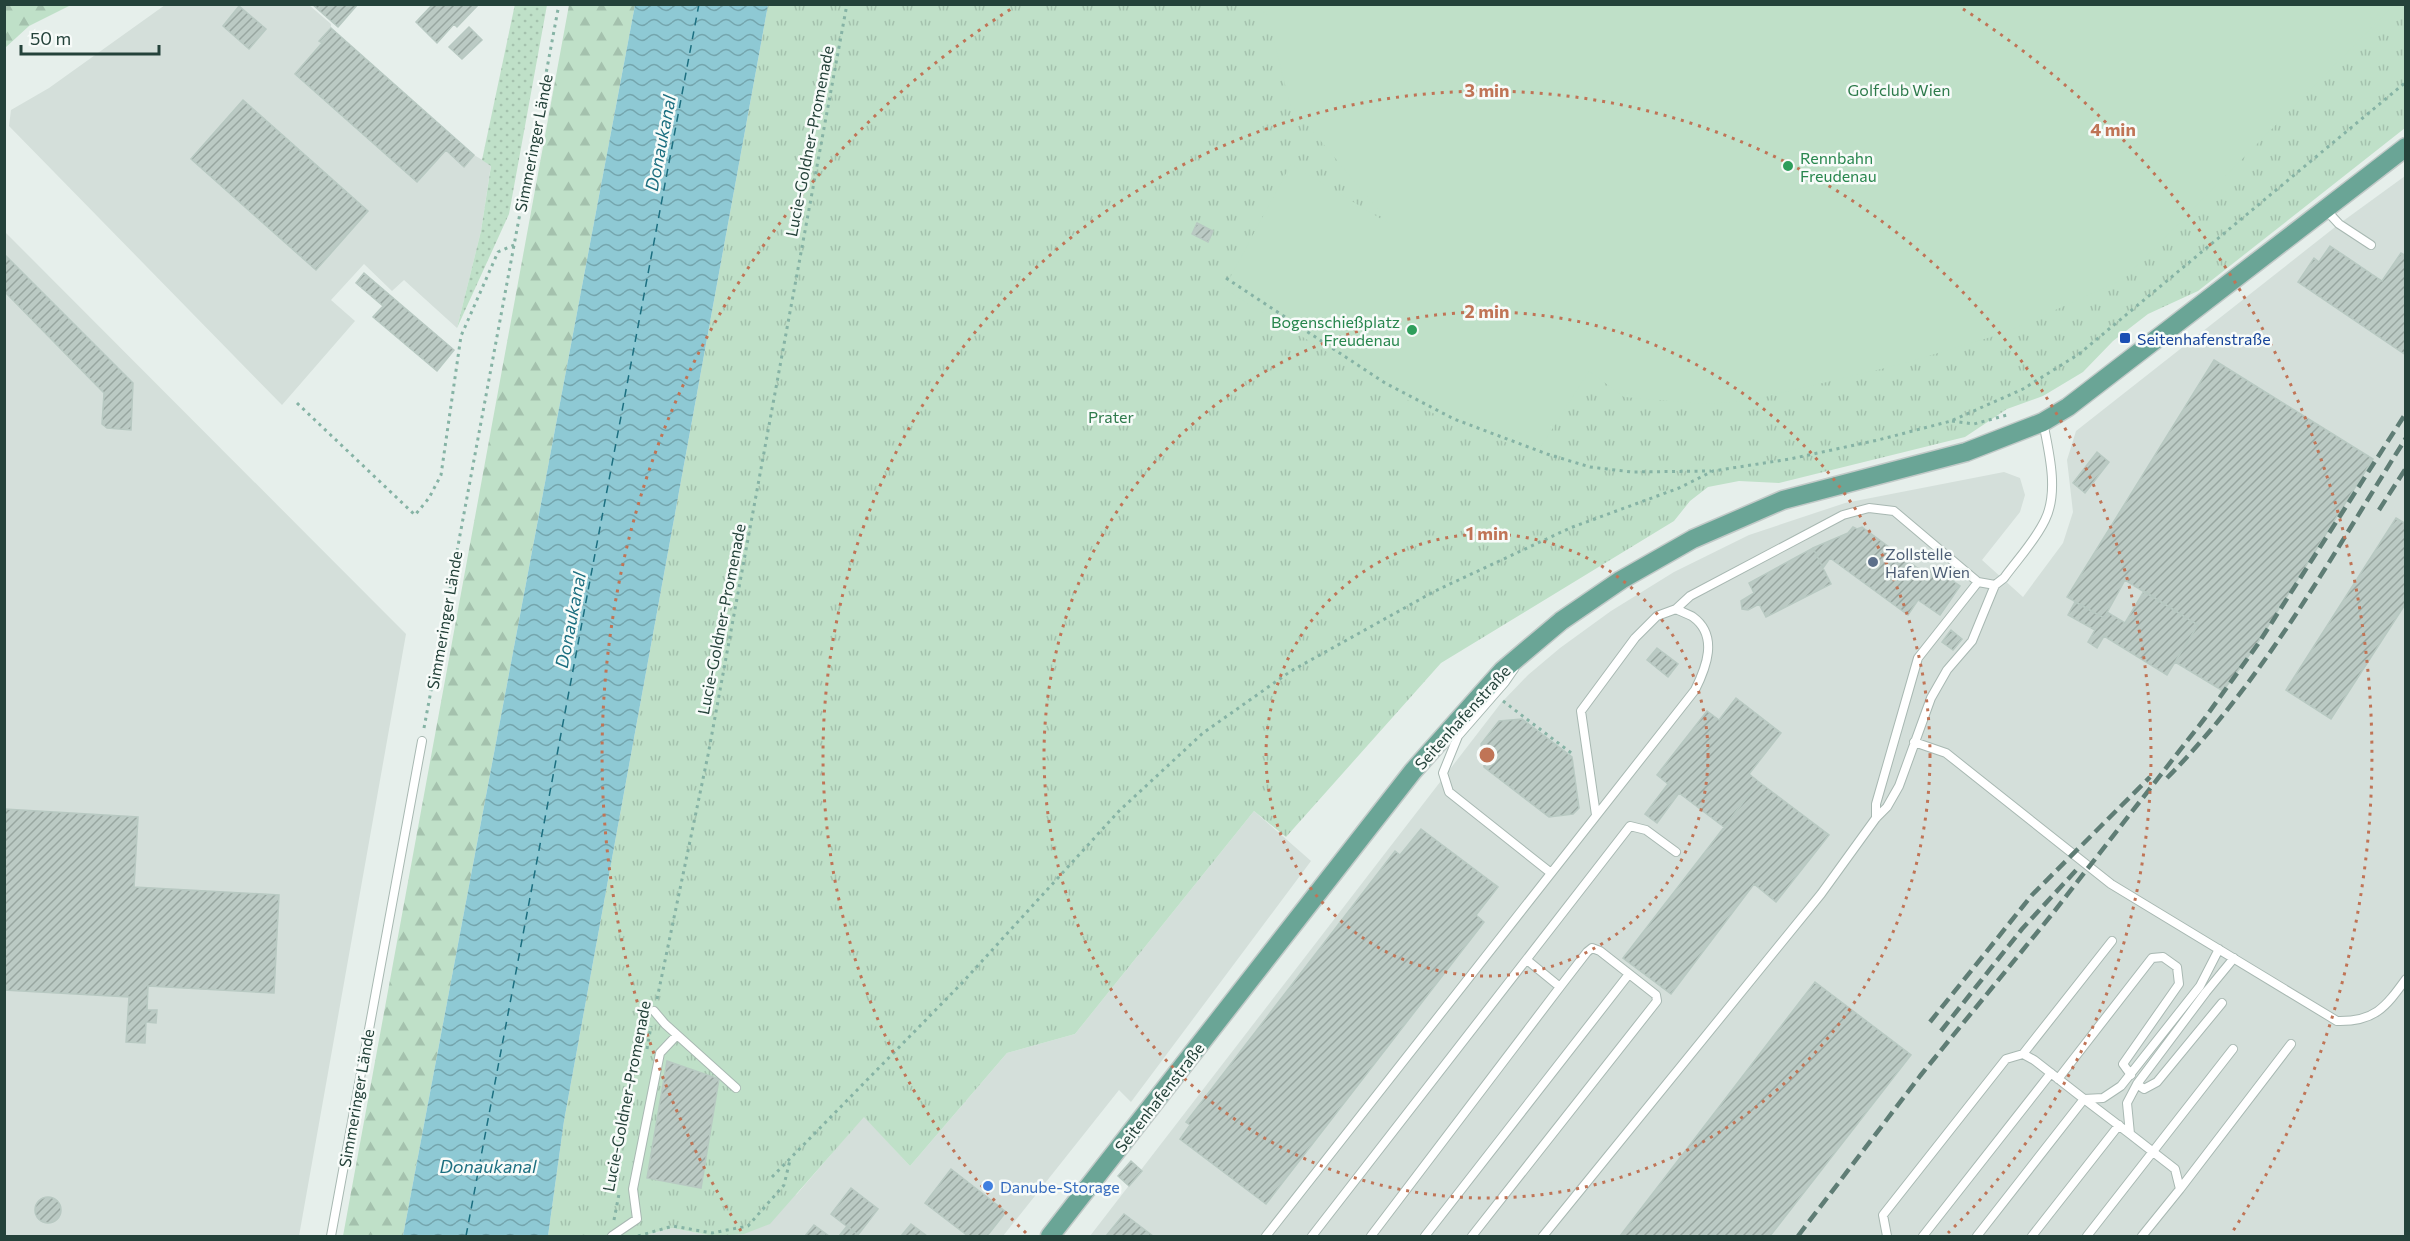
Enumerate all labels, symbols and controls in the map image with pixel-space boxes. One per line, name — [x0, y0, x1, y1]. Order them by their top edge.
scale bar — [21, 18, 159, 56]
text: 50 m — [30, 27, 71, 49]
street label: Lucie-Goldner-Promenade — [781, 44, 837, 238]
street label: Simmeringer Lände — [510, 72, 556, 214]
text: 3 min — [1464, 79, 1510, 101]
park label: Golfclub Wien — [1848, 80, 1950, 99]
water label: Donaukanal — [640, 93, 680, 193]
text: 4 min — [2090, 118, 2136, 140]
place label: Rennbahn Freudenau — [1800, 148, 1877, 185]
marker: Rennbahn Freudenau — [1781, 159, 1795, 173]
text: 2 min — [1465, 300, 1509, 322]
place label: Bogenschießplatz Freudenau — [1271, 312, 1400, 349]
marker: Bogenschießplatz Freudenau — [1405, 323, 1419, 337]
place label: Seitenhafenstraße — [2137, 329, 2271, 348]
marker: Seitenhafenstraße — [2118, 331, 2132, 345]
park label: Prater — [1088, 407, 1135, 426]
street label: Lucie-Goldner-Promenade — [693, 522, 749, 716]
text: 1 min — [1466, 522, 1508, 544]
place label: Zollstelle Hafen Wien — [1885, 544, 1970, 581]
street label: Simmeringer Lände — [422, 549, 466, 691]
marker: Zollstelle Hafen Wien — [1866, 555, 1880, 569]
water label: Donaukanal — [550, 570, 590, 670]
street label: Seitenhafenstraße — [1410, 661, 1514, 773]
centre of rings — [1477, 745, 1497, 765]
street label: Lucie-Goldner-Promenade — [598, 999, 654, 1193]
street label: Simmeringer Lände — [334, 1027, 378, 1169]
street label: Seitenhafenstraße — [1110, 1039, 1208, 1155]
water label: Donaukanal — [439, 1155, 537, 1177]
place label: Danube-Storage — [1000, 1177, 1120, 1196]
marker: Danube-Storage — [981, 1179, 995, 1193]

